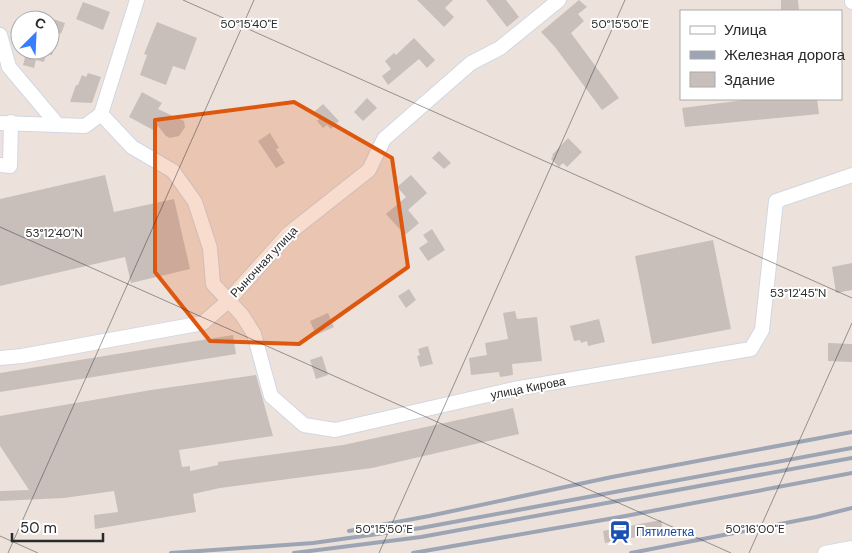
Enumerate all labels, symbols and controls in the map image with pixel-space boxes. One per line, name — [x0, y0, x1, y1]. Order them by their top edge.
north arrow — [10, 10, 60, 60]
legend — [680, 10, 842, 100]
text: С — [32, 13, 49, 33]
text: 50°15'40"E — [220, 16, 278, 32]
text: 50°15'50"E — [591, 16, 649, 32]
text: Улица — [724, 20, 767, 40]
text: Железная дорога — [724, 45, 846, 65]
text: Здание — [724, 70, 775, 90]
street label: Рыночная улица — [227, 223, 301, 301]
text: 53°12'40"N — [25, 225, 83, 241]
text: 53°12'45"N — [770, 285, 826, 301]
street label: улица Кирова — [489, 373, 567, 403]
scale bar — [12, 510, 104, 542]
text: 50 m — [20, 518, 57, 538]
station icon: Пятилетка — [607, 519, 633, 545]
text: 50°15'50"E — [355, 521, 413, 537]
text: 50°16'00"E — [725, 521, 785, 537]
place label: Пятилетка — [636, 524, 695, 540]

